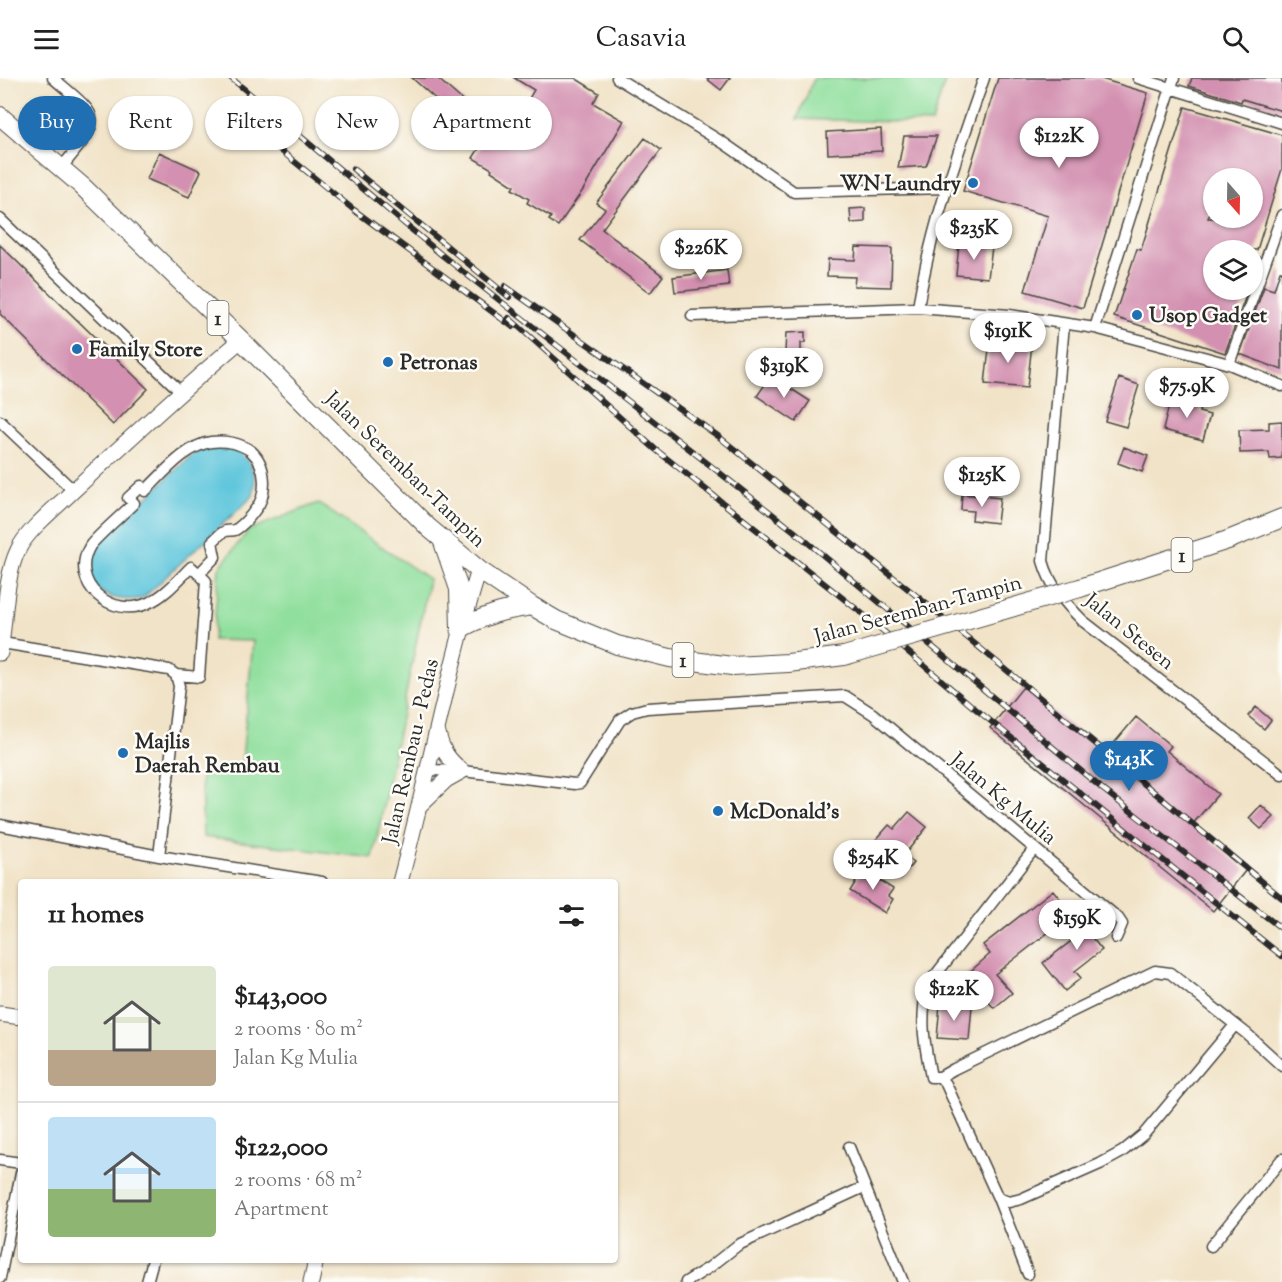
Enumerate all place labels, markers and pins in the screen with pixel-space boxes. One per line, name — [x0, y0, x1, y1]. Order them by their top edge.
pin: $122K — [1017, 118, 1101, 169]
place label: WN Laundry — [840, 170, 962, 200]
marker: WN Laundry — [966, 176, 980, 190]
pin: $235K — [932, 210, 1016, 261]
pin: $226K — [659, 230, 743, 281]
place label: Usop Gadget — [1149, 302, 1268, 332]
marker: Usop Gadget — [1130, 308, 1144, 322]
pin: $191K — [966, 313, 1050, 364]
place label: Family Store — [89, 336, 203, 366]
marker: Family Store — [70, 342, 84, 356]
pin: $319K — [742, 348, 826, 399]
place label: Petronas — [400, 349, 478, 379]
marker: Petronas — [381, 355, 395, 369]
pin: $75.9K — [1138, 368, 1236, 419]
pin: $125K — [940, 457, 1024, 508]
place label: Majlis Daerah Rembau — [135, 728, 280, 782]
pin: $143K — [1087, 741, 1171, 792]
marker: Majlis Daerah Rembau — [116, 746, 130, 760]
place label: McDonald's — [730, 798, 839, 828]
marker: McDonald's — [711, 804, 725, 818]
pin: $254K — [831, 840, 915, 891]
pin: $159K — [1035, 900, 1119, 951]
pin: $122K — [912, 971, 996, 1022]

